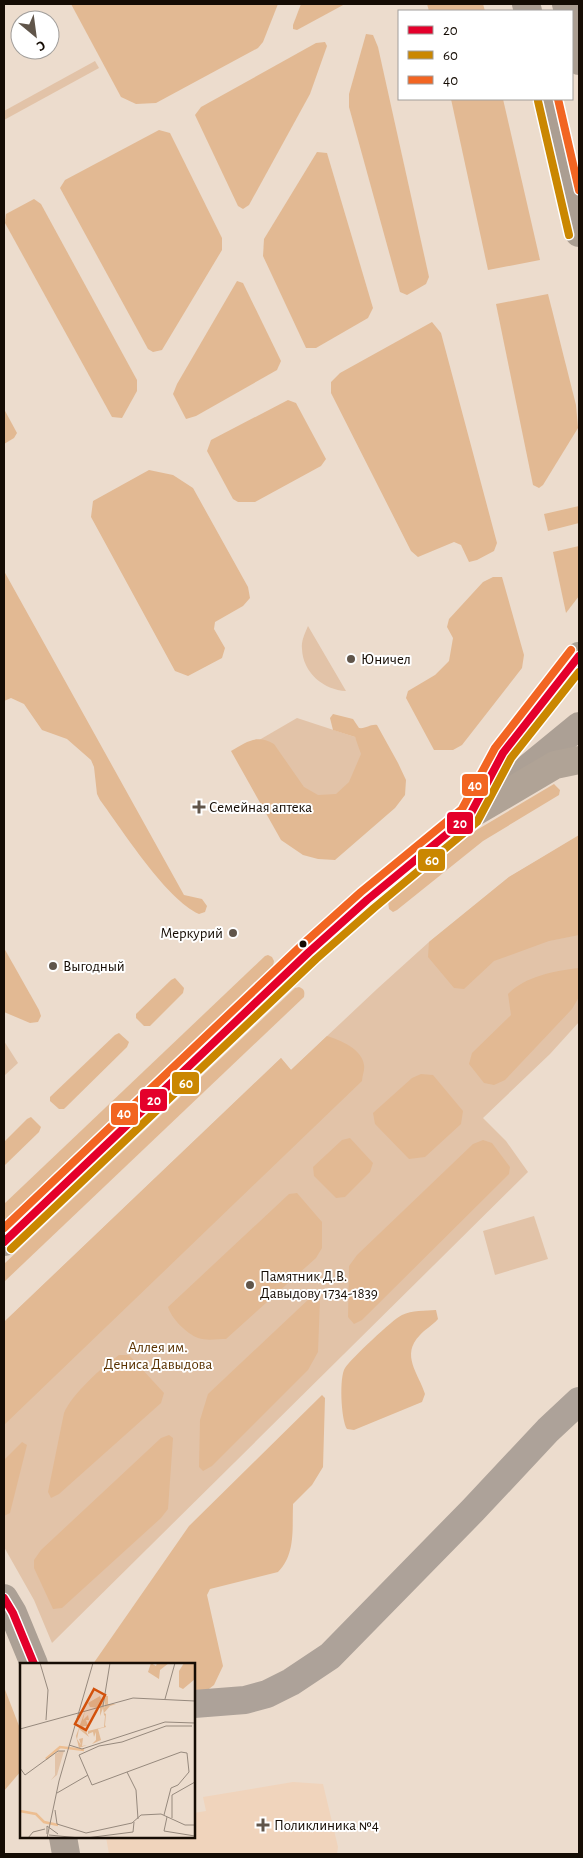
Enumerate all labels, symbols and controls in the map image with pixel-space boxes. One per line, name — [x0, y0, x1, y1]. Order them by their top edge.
north arrow — [10, 10, 60, 60]
legend — [398, 10, 573, 100]
text: 20 — [443, 23, 458, 38]
text: С — [34, 37, 48, 54]
text: 60 — [443, 48, 458, 63]
text: 40 — [443, 73, 458, 88]
place label: Юничел — [361, 652, 411, 667]
marker: Юничел — [345, 653, 357, 665]
line badge: 40 — [461, 773, 489, 797]
text: 40 — [468, 779, 482, 793]
place label: Семейная аптека — [209, 800, 312, 815]
marker: Семейная аптека — [193, 801, 205, 813]
line badge: 20 — [446, 811, 474, 835]
text: 20 — [453, 817, 467, 831]
line badge: 60 — [417, 848, 446, 872]
text: 60 — [425, 854, 439, 868]
place label: Меркурий — [160, 926, 223, 941]
marker: Меркурий — [227, 927, 239, 939]
unlabelled marker — [298, 939, 308, 949]
place label: Выгодный — [63, 959, 125, 974]
marker: Выгодный — [47, 960, 59, 972]
line badge: 60 — [171, 1071, 200, 1095]
text: 60 — [179, 1077, 193, 1091]
line badge: 20 — [139, 1088, 168, 1112]
text: 20 — [147, 1094, 161, 1108]
line badge: 40 — [110, 1102, 139, 1126]
text: 40 — [117, 1107, 131, 1121]
place label: Памятник Д.В. Давыдову 1734-1839 — [260, 1269, 378, 1301]
marker: Памятник Д.В. Давыдову 1734-1839 — [244, 1279, 256, 1291]
park label: Аллея им. Дениса Давыдова — [104, 1340, 212, 1372]
inset map — [20, 1663, 195, 1838]
marker: Поликлиника №4 — [256, 1818, 270, 1832]
place label: Поликлиника №4 — [274, 1818, 379, 1833]

